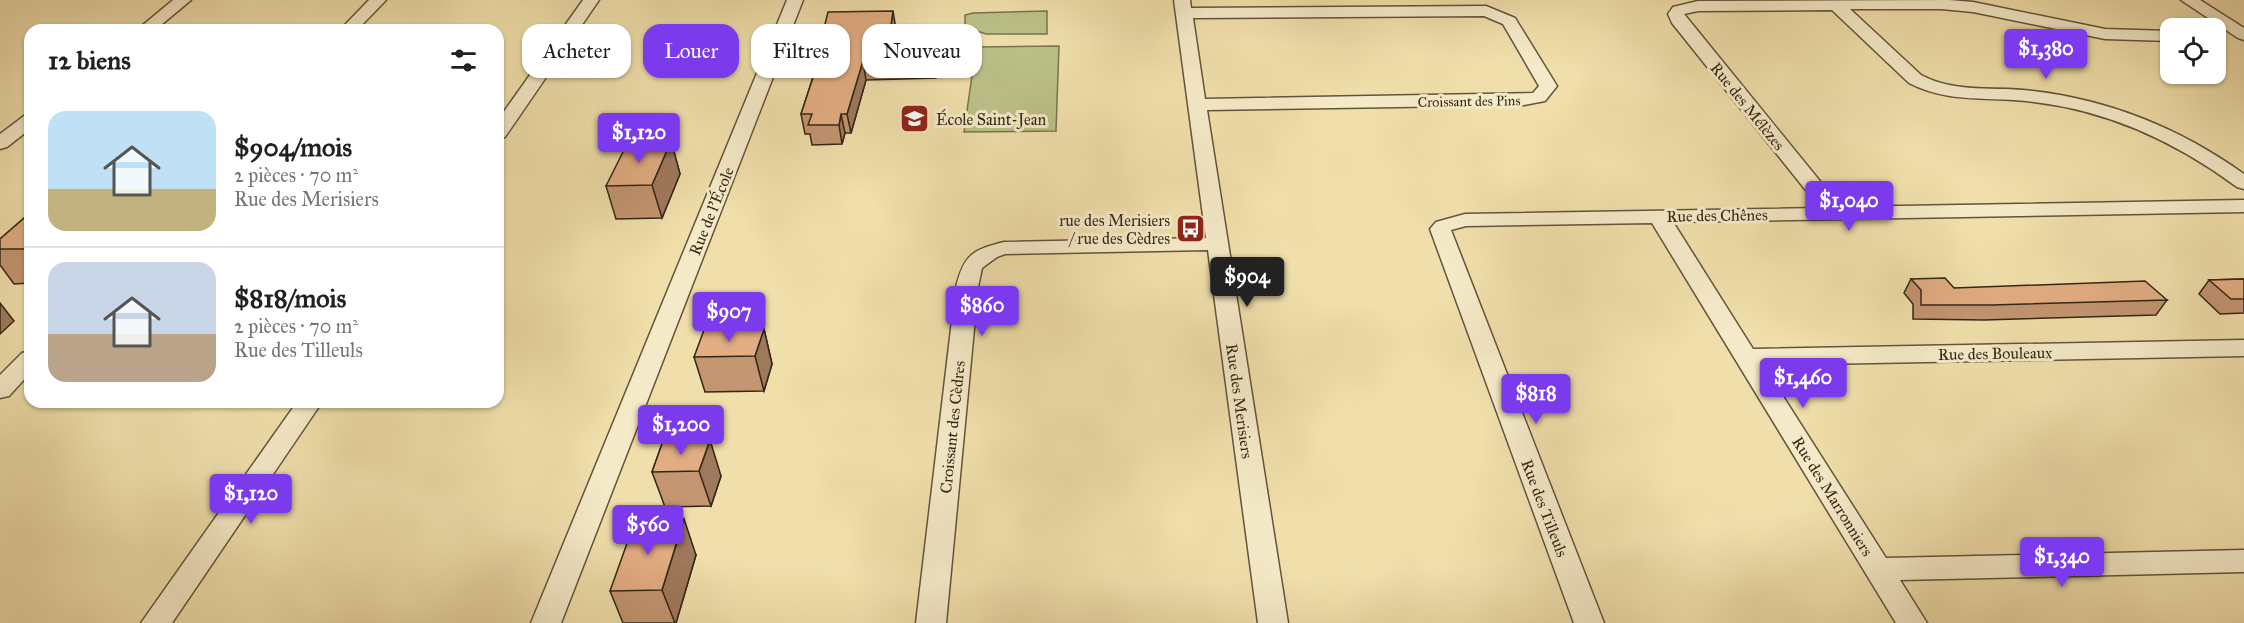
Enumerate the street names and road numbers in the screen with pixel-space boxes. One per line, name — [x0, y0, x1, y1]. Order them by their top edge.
street label: Rue des Mélèzes — [1706, 59, 1789, 154]
street label: Croissant des Pins — [1417, 92, 1521, 111]
street label: Rue de l'École — [683, 163, 738, 258]
street label: Rue des Chênes — [1666, 205, 1768, 226]
street label: Rue des Merisiers — [1222, 342, 1257, 460]
street label: Rue des Bouleaux — [1938, 343, 2052, 364]
street label: Croissant des Cèdres — [936, 360, 969, 494]
street label: Rue des Marronniers — [1788, 433, 1877, 560]
street label: Rue des Tilleuls — [1517, 457, 1572, 560]

